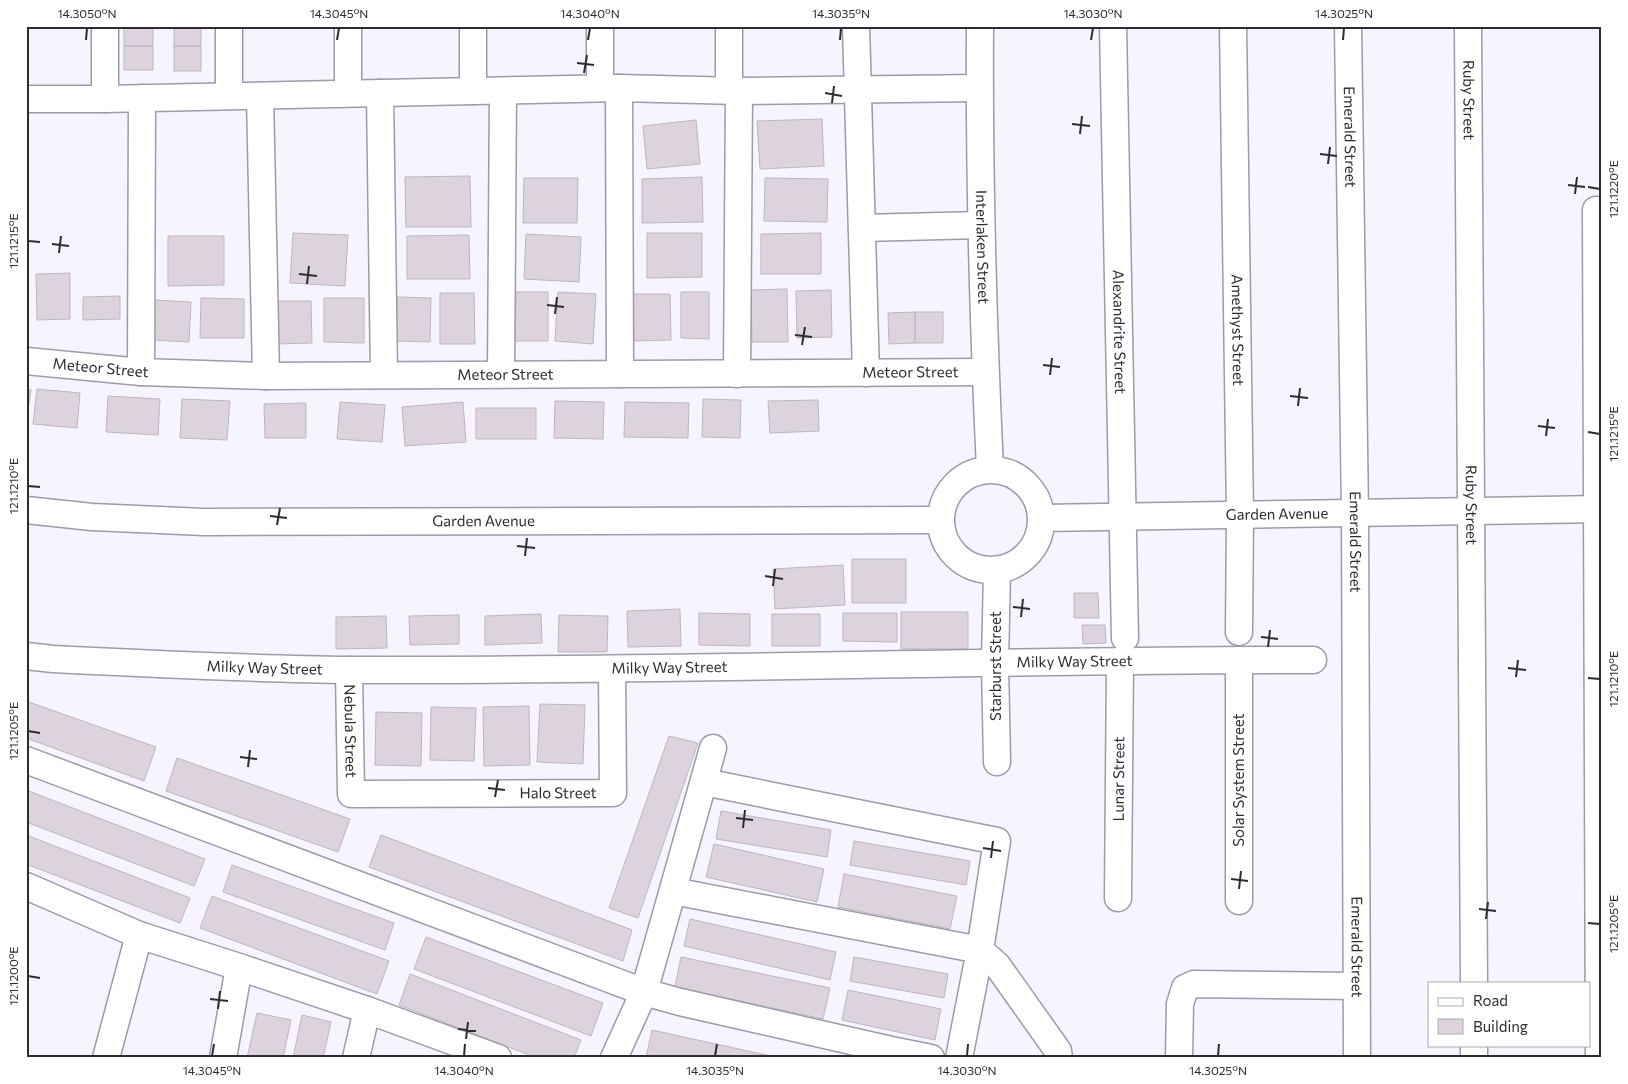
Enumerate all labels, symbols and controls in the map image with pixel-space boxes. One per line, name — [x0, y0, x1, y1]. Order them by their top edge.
text: 14.3050°N — [57, 6, 117, 20]
text: 14.3045°N — [310, 6, 368, 20]
text: 14.3040°N — [560, 6, 620, 20]
text: 14.3035°N — [812, 6, 870, 20]
text: 14.3030°N — [1063, 6, 1123, 20]
text: 14.3025°N — [1315, 6, 1373, 20]
street label: Ruby Street — [1460, 60, 1479, 140]
street label: Emerald Street — [1341, 86, 1360, 188]
text: 121.1220°E — [1606, 160, 1620, 218]
street label: Interlaken Street — [973, 190, 994, 304]
text: 121.1215°E — [6, 213, 20, 269]
street label: Alexandrite Street — [1110, 270, 1130, 394]
street label: Amethyst Street — [1229, 274, 1248, 386]
street label: Meteor Street — [52, 354, 149, 380]
street label: Meteor Street — [862, 362, 959, 381]
street label: Meteor Street — [457, 364, 554, 383]
text: 121.1215°E — [1606, 406, 1620, 462]
text: 121.1210°E — [6, 458, 20, 514]
street label: Ruby Street — [1463, 465, 1481, 545]
street label: Emerald Street — [1347, 491, 1365, 593]
street label: Garden Avenue — [1225, 503, 1329, 523]
street label: Garden Avenue — [432, 511, 535, 529]
street label: Starburst Street — [986, 611, 1004, 721]
street label: Milky Way Street — [1016, 651, 1133, 670]
text: 121.1210°E — [1606, 651, 1620, 707]
street label: Milky Way Street — [206, 656, 323, 678]
street label: Milky Way Street — [611, 657, 728, 677]
street label: Nebula Street — [341, 684, 361, 778]
text: 121.1205°E — [6, 702, 20, 760]
street label: Solar System Street — [1229, 713, 1247, 847]
street label: Lunar Street — [1109, 737, 1127, 821]
street label: Halo Street — [519, 783, 597, 801]
text: 121.1205°E — [1606, 895, 1620, 953]
street label: Emerald Street — [1348, 896, 1367, 998]
text: 121.1200°E — [6, 947, 20, 1005]
legend — [1428, 982, 1590, 1046]
text: Road — [1473, 991, 1508, 1009]
text: Building — [1473, 1017, 1528, 1035]
text: 14.3045°N — [183, 1063, 241, 1077]
text: 14.3040°N — [434, 1063, 494, 1077]
text: 14.3035°N — [686, 1063, 744, 1077]
text: 14.3030°N — [937, 1063, 997, 1077]
text: 14.3025°N — [1189, 1063, 1247, 1077]

